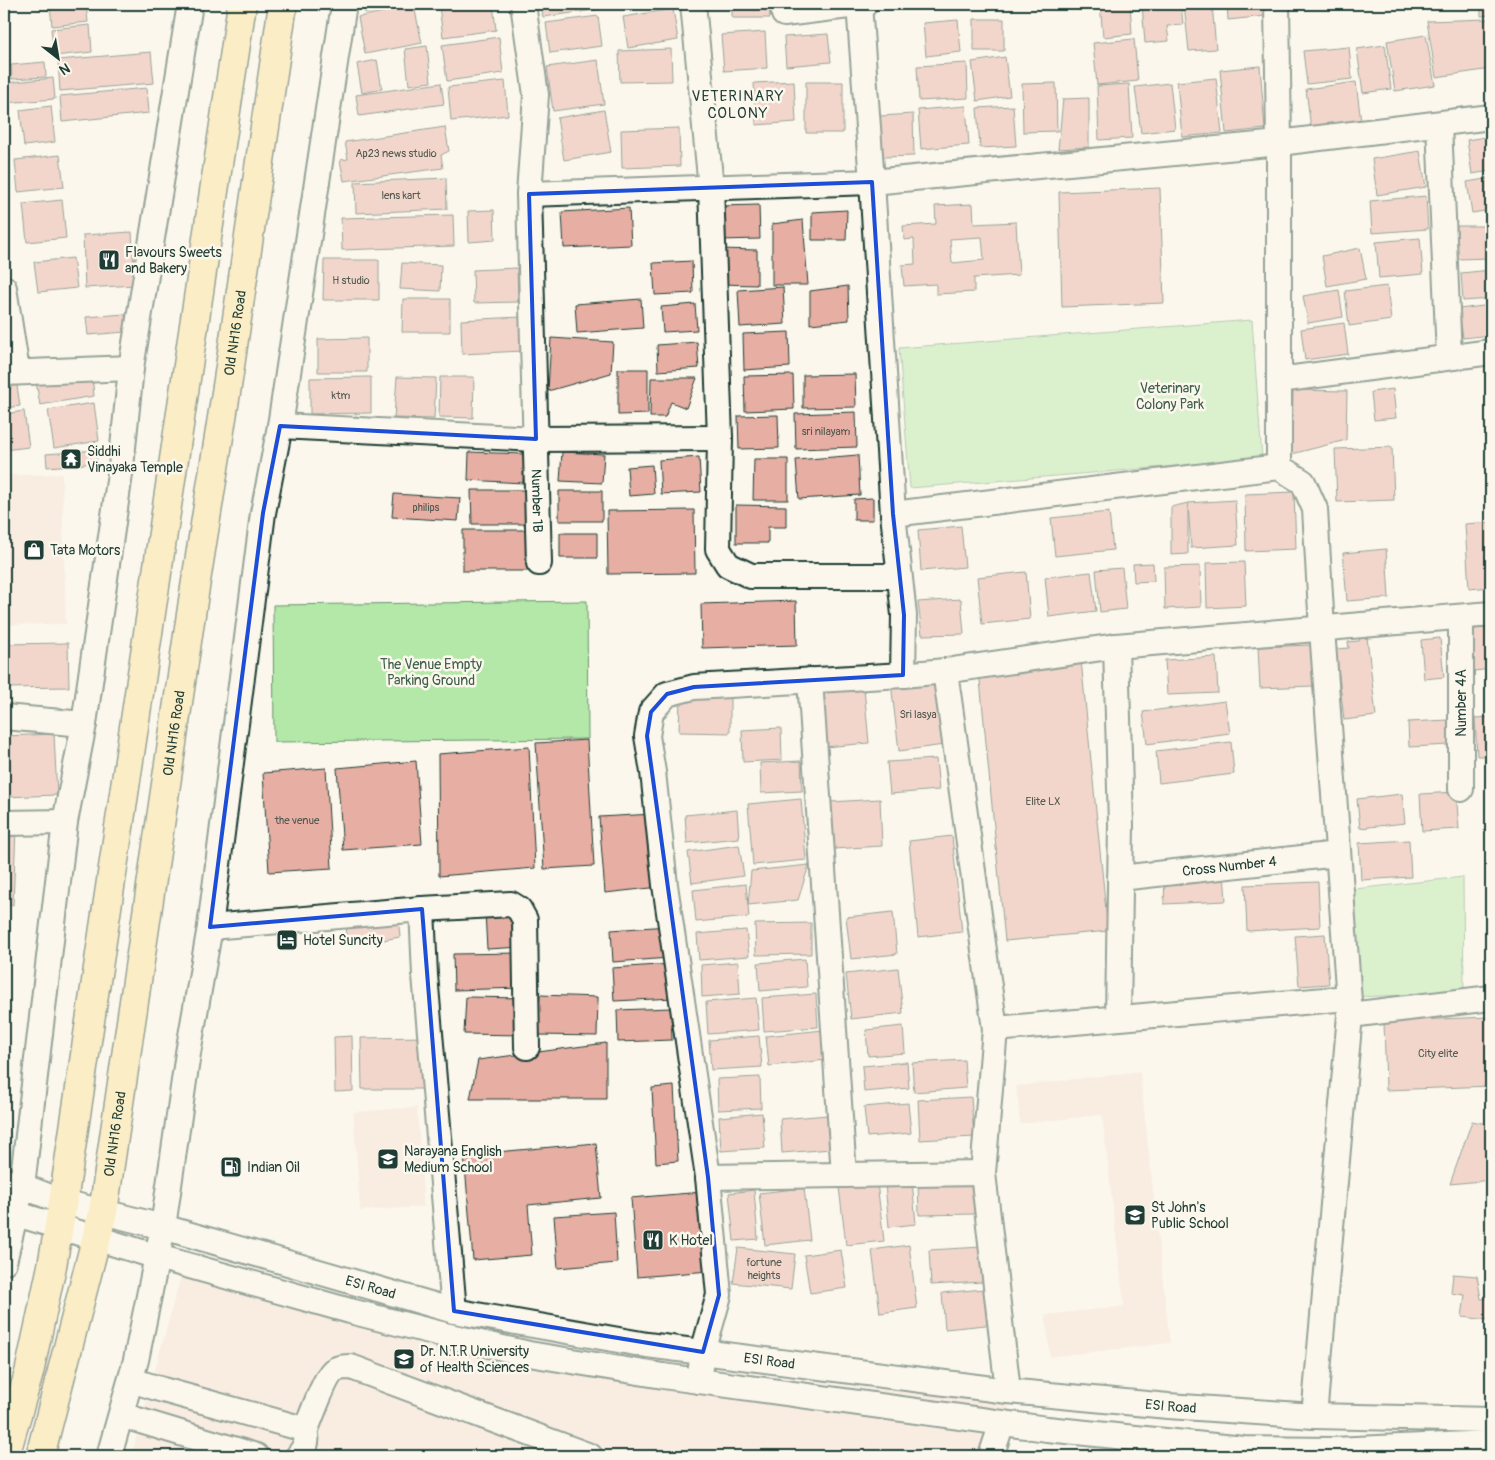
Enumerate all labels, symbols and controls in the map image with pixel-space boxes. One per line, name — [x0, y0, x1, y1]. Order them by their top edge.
north arrow — [32, 32, 82, 82]
text: N — [56, 59, 73, 78]
district label: VETERINARY COLONY — [691, 87, 785, 123]
house number: Ap23 news studio — [355, 147, 437, 160]
house number: lens kart — [381, 189, 421, 202]
place label: Flavours Sweets and Bakery — [125, 244, 222, 277]
restaurant icon: Flavours Sweets and Bakery — [97, 248, 121, 272]
house number: H studio — [332, 274, 370, 287]
street label: Old NH16 Road — [221, 289, 250, 377]
park label: Veterinary Colony Park — [1136, 380, 1204, 413]
house number: ktm — [332, 389, 351, 402]
house number: sri nilayam — [802, 425, 851, 438]
place label: Siddhi Vinayaka Temple — [87, 443, 183, 476]
temple icon: Siddhi Vinayaka Temple — [59, 447, 83, 471]
street label: Number 1B — [527, 469, 546, 533]
house number: philips — [412, 501, 440, 514]
shop icon: Tata Motors — [22, 538, 46, 562]
place label: Tata Motors — [50, 542, 121, 559]
park label: The Venue Empty Parking Ground — [380, 656, 482, 689]
street label: Number 4A — [1453, 669, 1470, 737]
street label: Old NH16 Road — [159, 689, 189, 777]
house number: Sri lasya — [899, 708, 937, 721]
house number: Elite LX — [1026, 795, 1060, 808]
house number: the venue — [274, 814, 320, 827]
street label: Cross Number 4 — [1181, 853, 1278, 880]
hotel icon: Hotel Suncity — [275, 928, 299, 952]
place label: Hotel Suncity — [303, 932, 383, 949]
house number: City elite — [1418, 1047, 1459, 1060]
street label: Old NH16 Road — [100, 1090, 130, 1178]
place label: Narayana English Medium School — [404, 1143, 502, 1176]
school or university icon: Narayana English Medium School — [376, 1147, 400, 1171]
fuel station icon: Indian Oil — [219, 1155, 243, 1179]
place label: Indian Oil — [247, 1159, 300, 1176]
place label: St John's Public School — [1151, 1199, 1229, 1232]
school or university icon: St John's Public School — [1123, 1203, 1147, 1227]
restaurant icon: K Hotel — [641, 1228, 665, 1252]
place label: K Hotel — [669, 1232, 713, 1249]
house number: fortune heights — [746, 1256, 782, 1282]
street label: ESI Road — [344, 1272, 398, 1303]
place label: Dr. N.T.R University of Health Sciences — [420, 1343, 530, 1376]
school or university icon: Dr. N.T.R University of Health Sciences — [392, 1347, 416, 1371]
street label: ESI Road — [743, 1349, 796, 1373]
street label: ESI Road — [1144, 1396, 1197, 1417]

